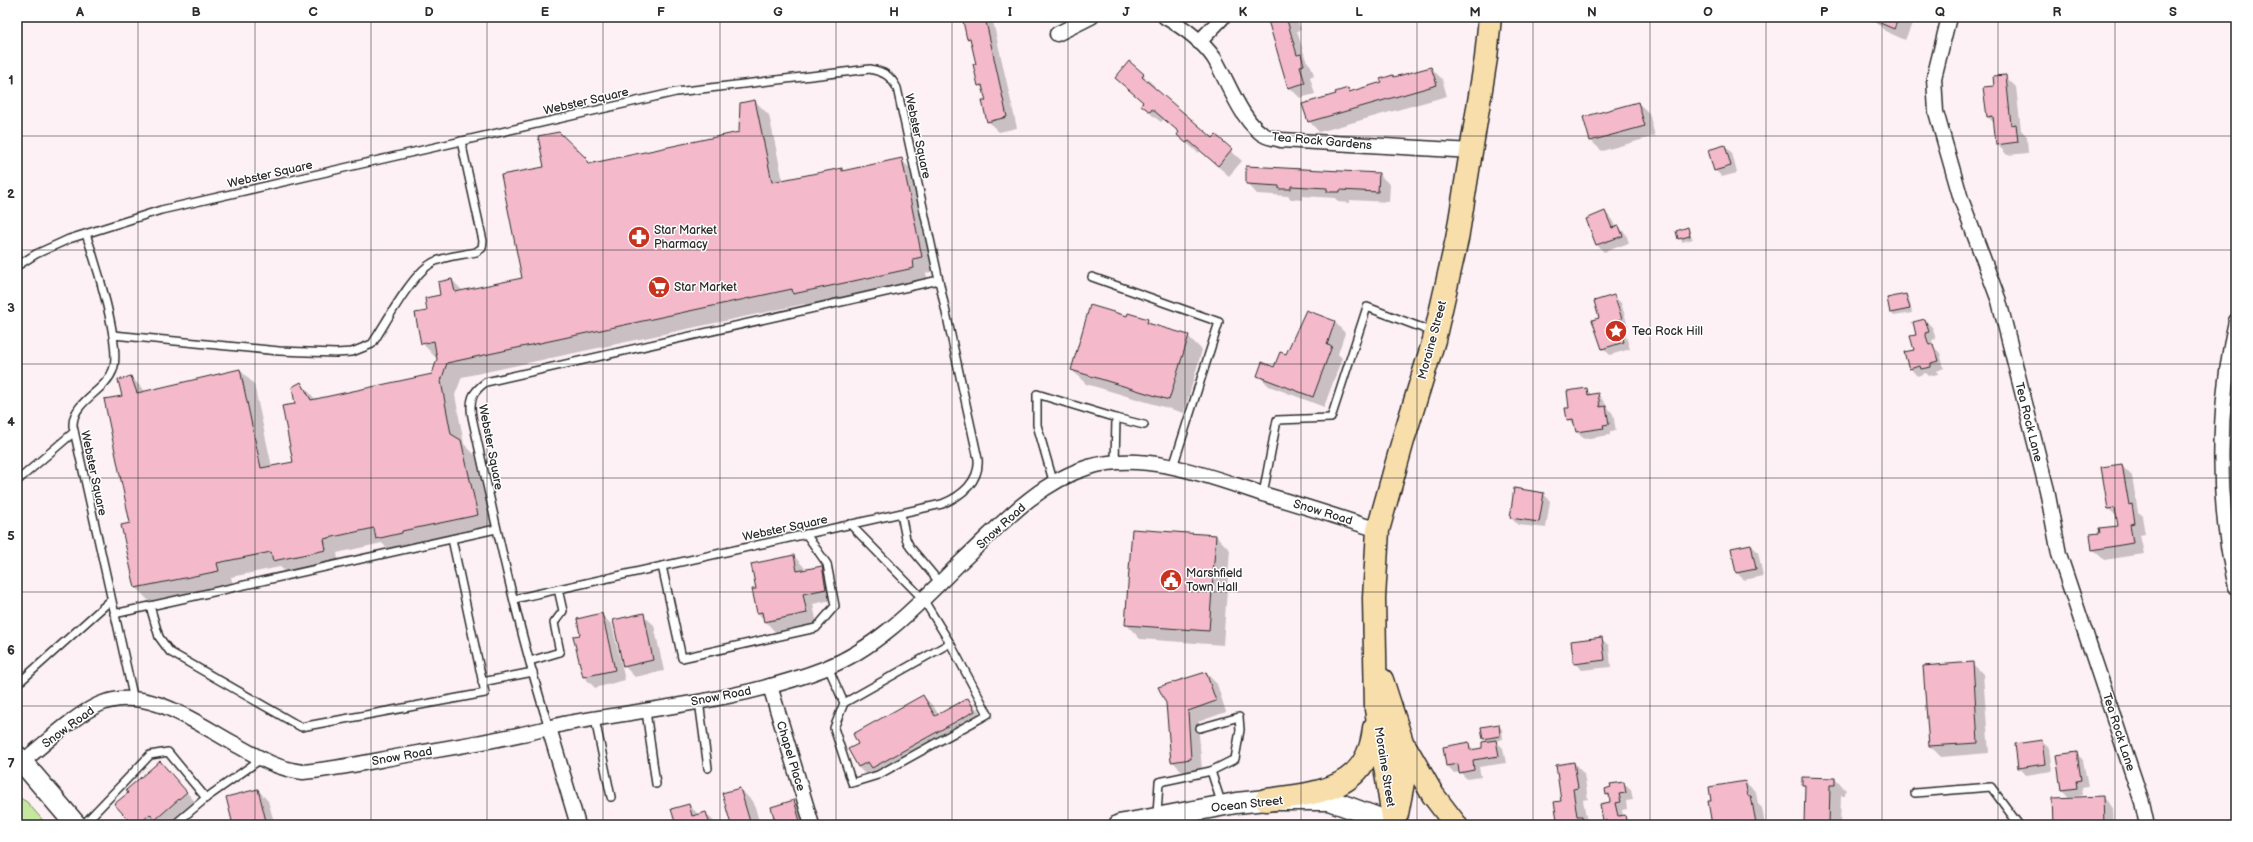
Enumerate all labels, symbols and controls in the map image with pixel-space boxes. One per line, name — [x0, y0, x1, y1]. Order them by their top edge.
text: A — [75, 4, 84, 20]
text: B — [191, 4, 201, 20]
text: C — [308, 4, 318, 20]
text: D — [424, 4, 434, 20]
text: E — [541, 4, 550, 20]
text: F — [657, 4, 665, 20]
text: G — [773, 4, 783, 20]
text: H — [889, 4, 899, 20]
text: I — [1008, 4, 1012, 20]
text: J — [1122, 4, 1130, 20]
text: K — [1239, 4, 1248, 20]
text: L — [1355, 4, 1363, 20]
text: M — [1469, 4, 1481, 20]
text: N — [1587, 4, 1597, 20]
text: O — [1703, 4, 1713, 20]
text: P — [1820, 4, 1829, 20]
text: Q — [1935, 4, 1945, 20]
text: R — [2053, 4, 2062, 20]
text: S — [2169, 4, 2177, 20]
text: 1 — [8, 72, 14, 88]
street label: Webster Square — [542, 84, 630, 119]
street label: Webster Square — [901, 92, 934, 180]
street label: Tea Rock Gardens — [1271, 130, 1373, 153]
street label: Webster Square — [226, 157, 314, 192]
text: 2 — [7, 186, 15, 202]
place label: Star Market Pharmacy — [654, 223, 717, 252]
pharmacy icon: Star Market Pharmacy — [626, 224, 652, 250]
supermarket icon: Star Market — [646, 274, 672, 300]
place label: Star Market — [674, 280, 737, 295]
street label: Moraine Street — [1415, 299, 1450, 381]
text: 3 — [7, 300, 15, 316]
place icon: Tea Rock Hill — [1603, 318, 1629, 344]
place label: Tea Rock Hill — [1632, 324, 1703, 339]
street label: Tea Rock Lane — [2011, 381, 2046, 463]
street label: Webster Square — [475, 403, 506, 491]
text: 4 — [7, 414, 15, 430]
street label: Webster Square — [77, 429, 110, 517]
street label: Snow Road — [1291, 496, 1354, 529]
street label: Snow Road — [974, 500, 1029, 552]
street label: Webster Square — [741, 512, 829, 545]
text: 5 — [7, 528, 15, 544]
place label: Marshfield Town Hall — [1186, 566, 1243, 595]
public building icon: Marshfield Town Hall — [1158, 567, 1184, 593]
text: 6 — [7, 642, 15, 658]
street label: Snow Road — [690, 683, 753, 710]
street label: Tea Rock Lane — [2099, 691, 2138, 773]
street label: Snow Road — [39, 703, 98, 751]
street label: Chapel Place — [773, 719, 808, 793]
street label: Moraine Street — [1371, 726, 1398, 808]
street label: Snow Road — [371, 744, 434, 769]
text: 7 — [7, 756, 15, 772]
street label: Ocean Street — [1210, 793, 1284, 816]

